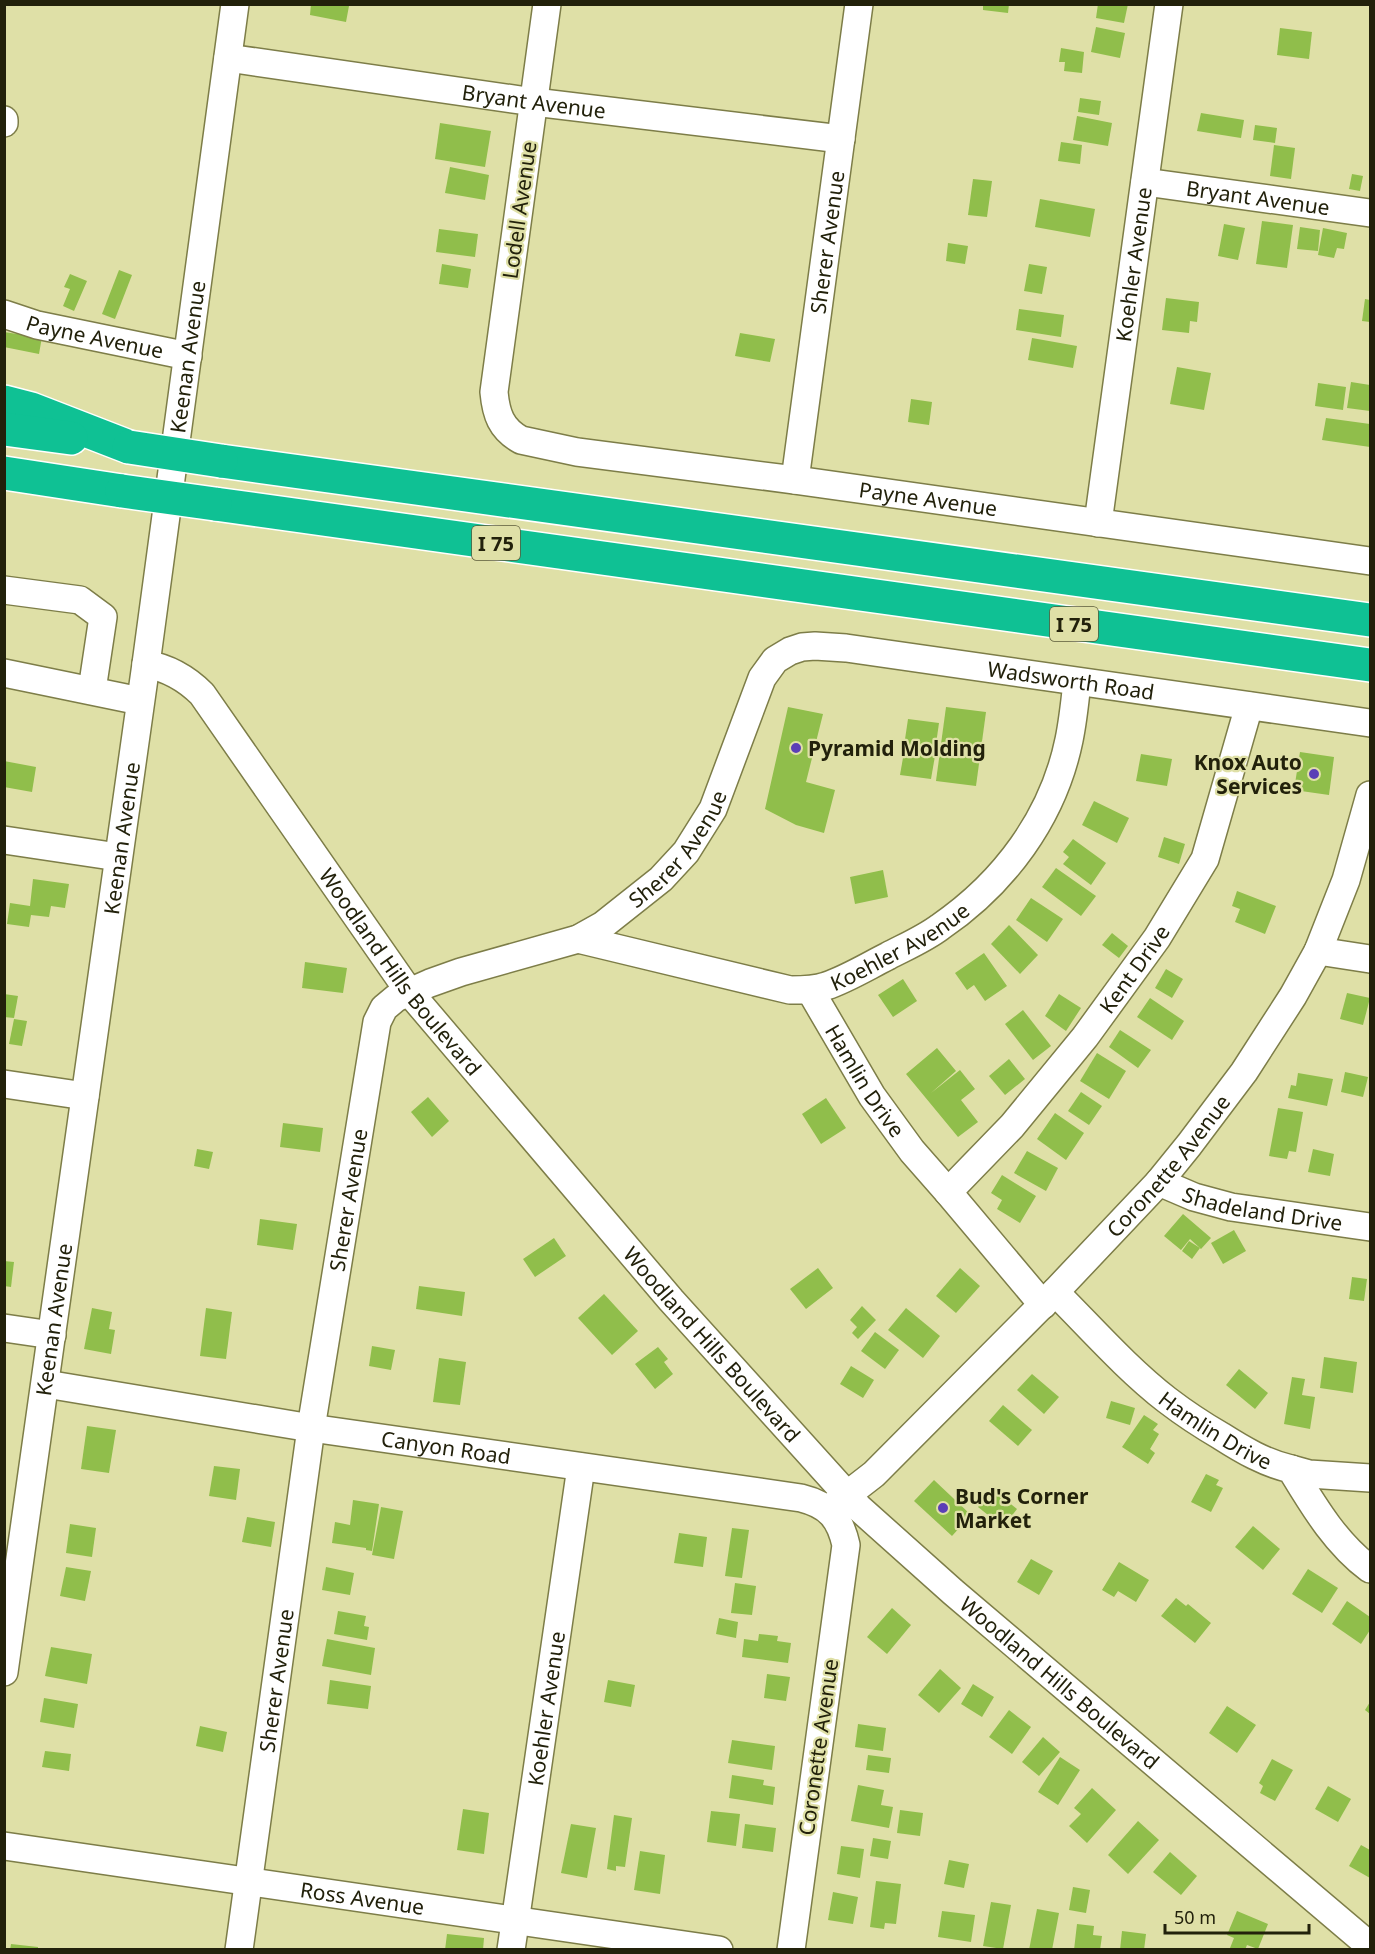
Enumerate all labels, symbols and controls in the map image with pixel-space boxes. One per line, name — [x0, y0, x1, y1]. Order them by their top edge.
street label: Bryant Avenue — [460, 78, 607, 125]
street label: Lodell Avenue — [495, 139, 543, 281]
street label: Sherer Avenue — [803, 169, 850, 316]
street label: Bryant Avenue — [1184, 174, 1332, 221]
street label: Koehler Avenue — [1109, 185, 1158, 343]
street label: Keenan Avenue — [163, 279, 212, 435]
street label: Payne Avenue — [23, 308, 166, 365]
street label: Payne Avenue — [857, 475, 999, 522]
road number: I 75 — [472, 526, 520, 560]
road number: I 75 — [1050, 607, 1098, 641]
street label: Wadsworth Road — [986, 654, 1156, 706]
place label: Pyramid Molding — [808, 734, 986, 762]
marker: Pyramid Molding — [789, 741, 803, 755]
place label: Knox Auto Services — [1194, 748, 1302, 800]
street label: Keenan Avenue — [97, 760, 146, 916]
marker: Knox Auto Services — [1307, 767, 1321, 781]
street label: Sherer Avenue — [622, 786, 733, 914]
street label: Woodland Hills Boulevard — [313, 862, 488, 1081]
street label: Koehler Avenue — [826, 896, 975, 997]
street label: Kent Drive — [1093, 920, 1176, 1019]
street label: Hamlin Drive — [819, 1019, 911, 1143]
street label: Coronette Avenue — [1100, 1089, 1236, 1243]
street label: Sherer Avenue — [323, 1126, 373, 1273]
street label: Shadeland Drive — [1178, 1180, 1344, 1237]
street label: Woodland Hills Boulevard — [617, 1240, 807, 1448]
street label: Keenan Avenue — [29, 1241, 78, 1398]
street label: Hamlin Drive — [1153, 1385, 1276, 1476]
street label: Canyon Road — [379, 1424, 513, 1470]
place label: Bud's Corner Market — [955, 1482, 1089, 1534]
marker: Bud's Corner Market — [936, 1501, 950, 1515]
street label: Woodland Hills Boulevard — [954, 1590, 1165, 1775]
street label: Sherer Avenue — [252, 1607, 300, 1754]
street label: Koehler Avenue — [521, 1629, 571, 1788]
street label: Coronette Avenue — [792, 1657, 844, 1837]
street label: Ross Avenue — [298, 1875, 426, 1921]
scale bar — [1165, 1897, 1309, 1935]
text: 50 m — [1174, 1905, 1216, 1929]

